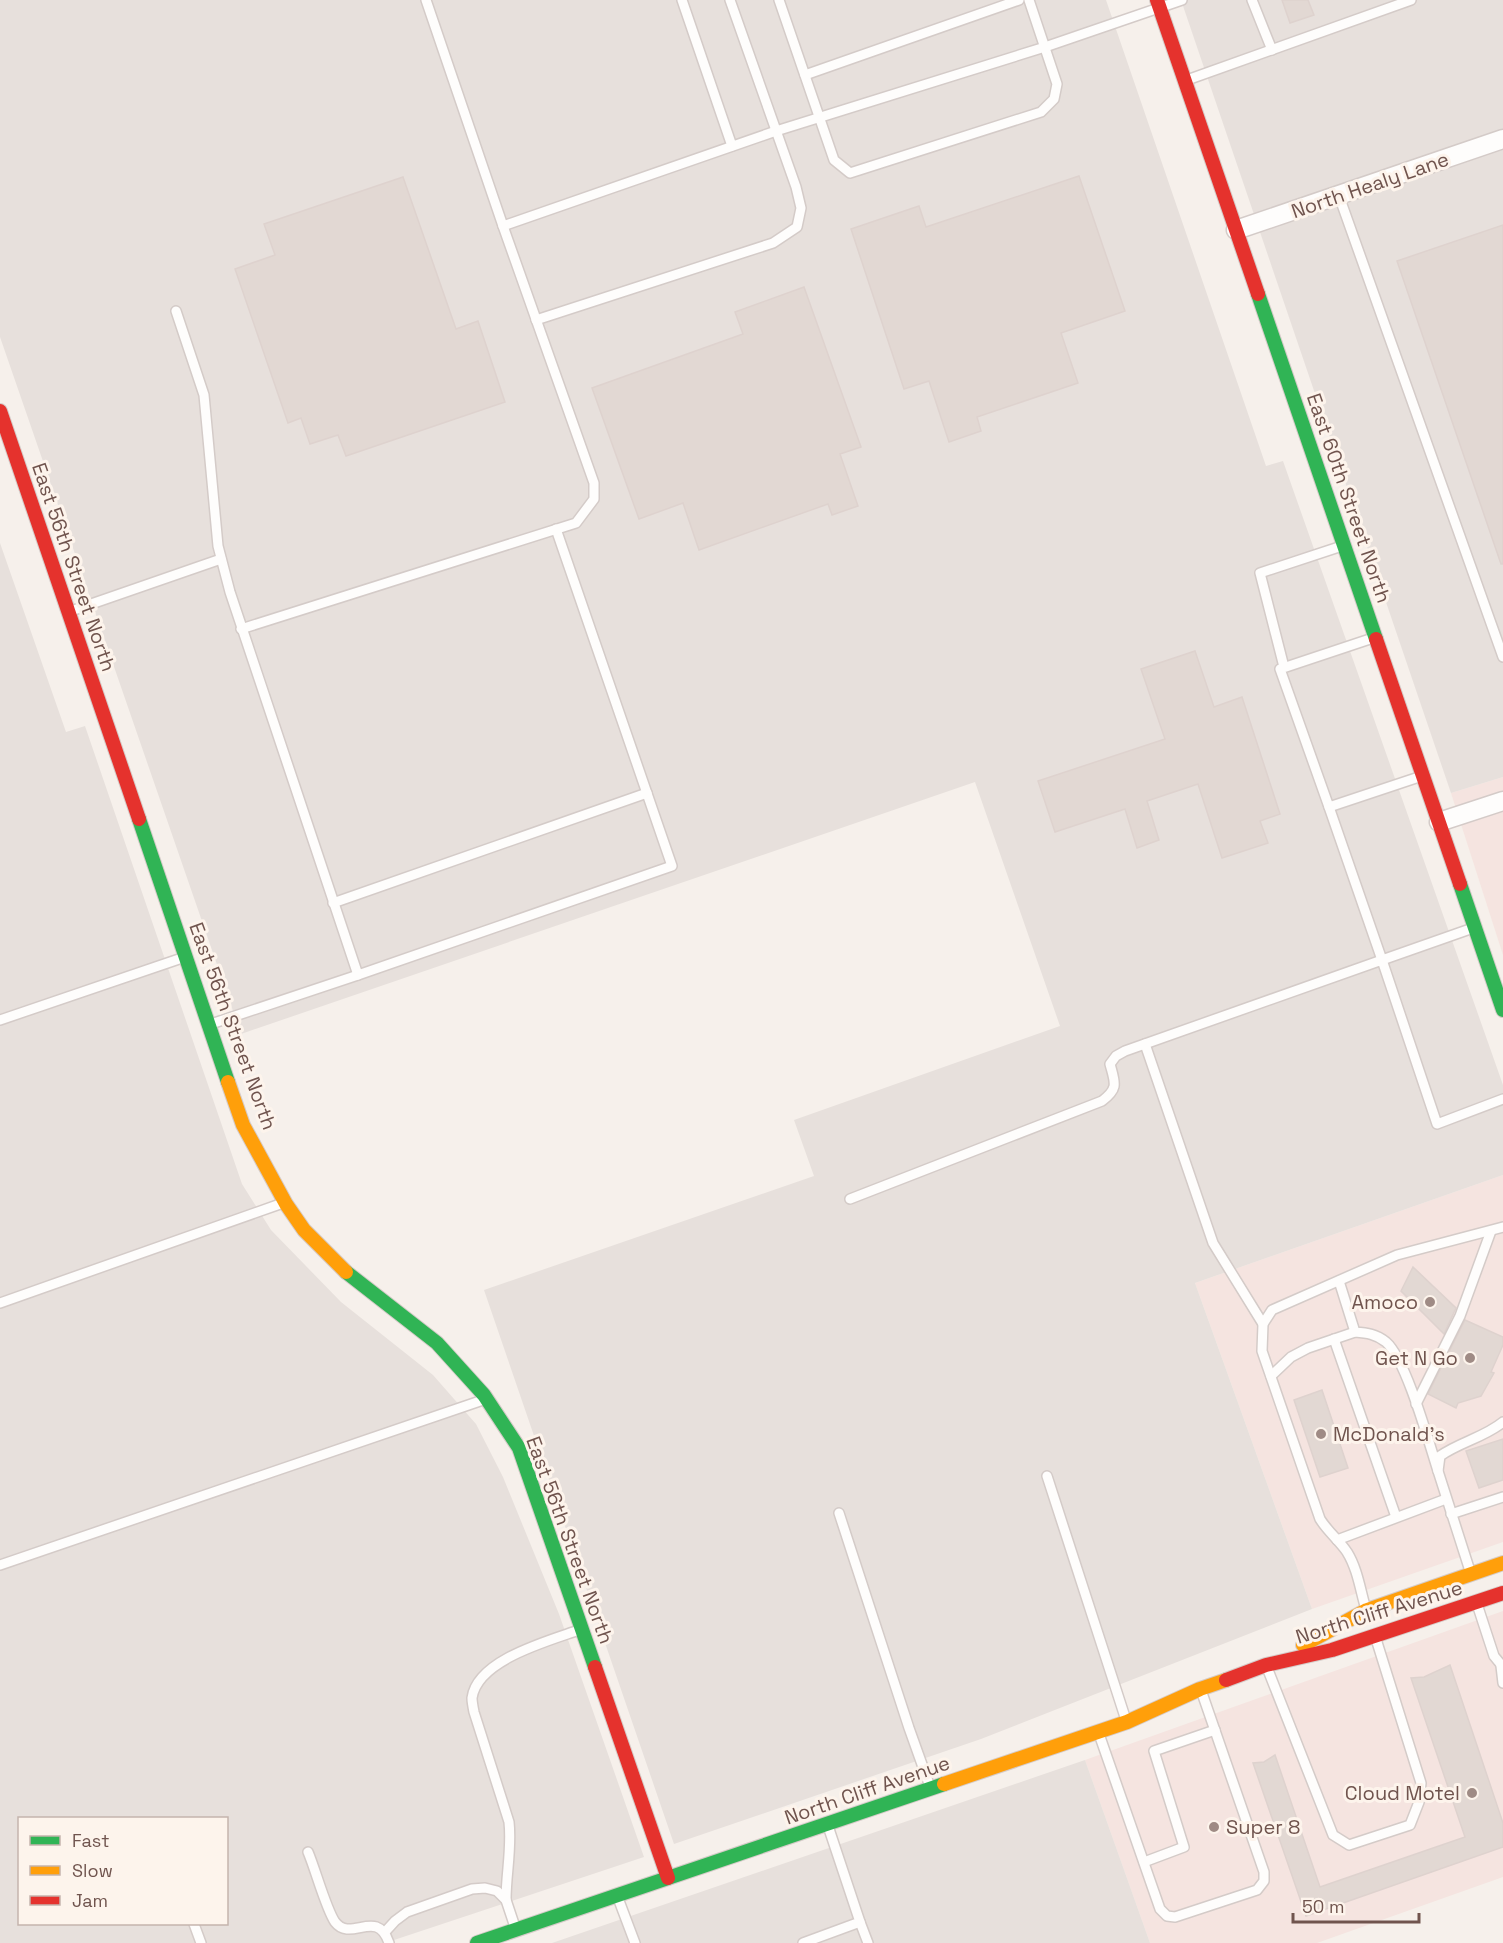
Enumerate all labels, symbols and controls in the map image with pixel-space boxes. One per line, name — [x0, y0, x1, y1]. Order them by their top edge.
street label: North Healy Lane — [1288, 146, 1452, 224]
street label: East 60th Street North — [1301, 390, 1397, 606]
street label: East 56th Street North — [26, 459, 122, 675]
street label: East 56th Street North — [183, 919, 283, 1133]
place label: Amoco — [1352, 1289, 1418, 1315]
marker: Amoco — [1423, 1295, 1437, 1309]
place label: Get N Go — [1375, 1345, 1458, 1371]
marker: Get N Go — [1463, 1351, 1477, 1365]
place label: McDonald's — [1333, 1421, 1445, 1447]
marker: McDonald's — [1314, 1427, 1328, 1441]
street label: East 56th Street North — [520, 1433, 620, 1647]
street label: North Cliff Avenue — [1292, 1574, 1466, 1650]
street label: North Cliff Avenue — [781, 1750, 953, 1830]
place label: Cloud Motel — [1345, 1780, 1460, 1806]
marker: Cloud Motel — [1465, 1786, 1479, 1800]
place label: Super 8 — [1226, 1814, 1300, 1840]
legend — [18, 1817, 228, 1925]
marker: Super 8 — [1207, 1820, 1221, 1834]
text: Fast — [72, 1829, 109, 1852]
text: Slow — [72, 1859, 113, 1882]
scale bar — [1293, 1886, 1419, 1924]
text: Jam — [72, 1889, 108, 1912]
text: 50 m — [1302, 1895, 1344, 1918]

